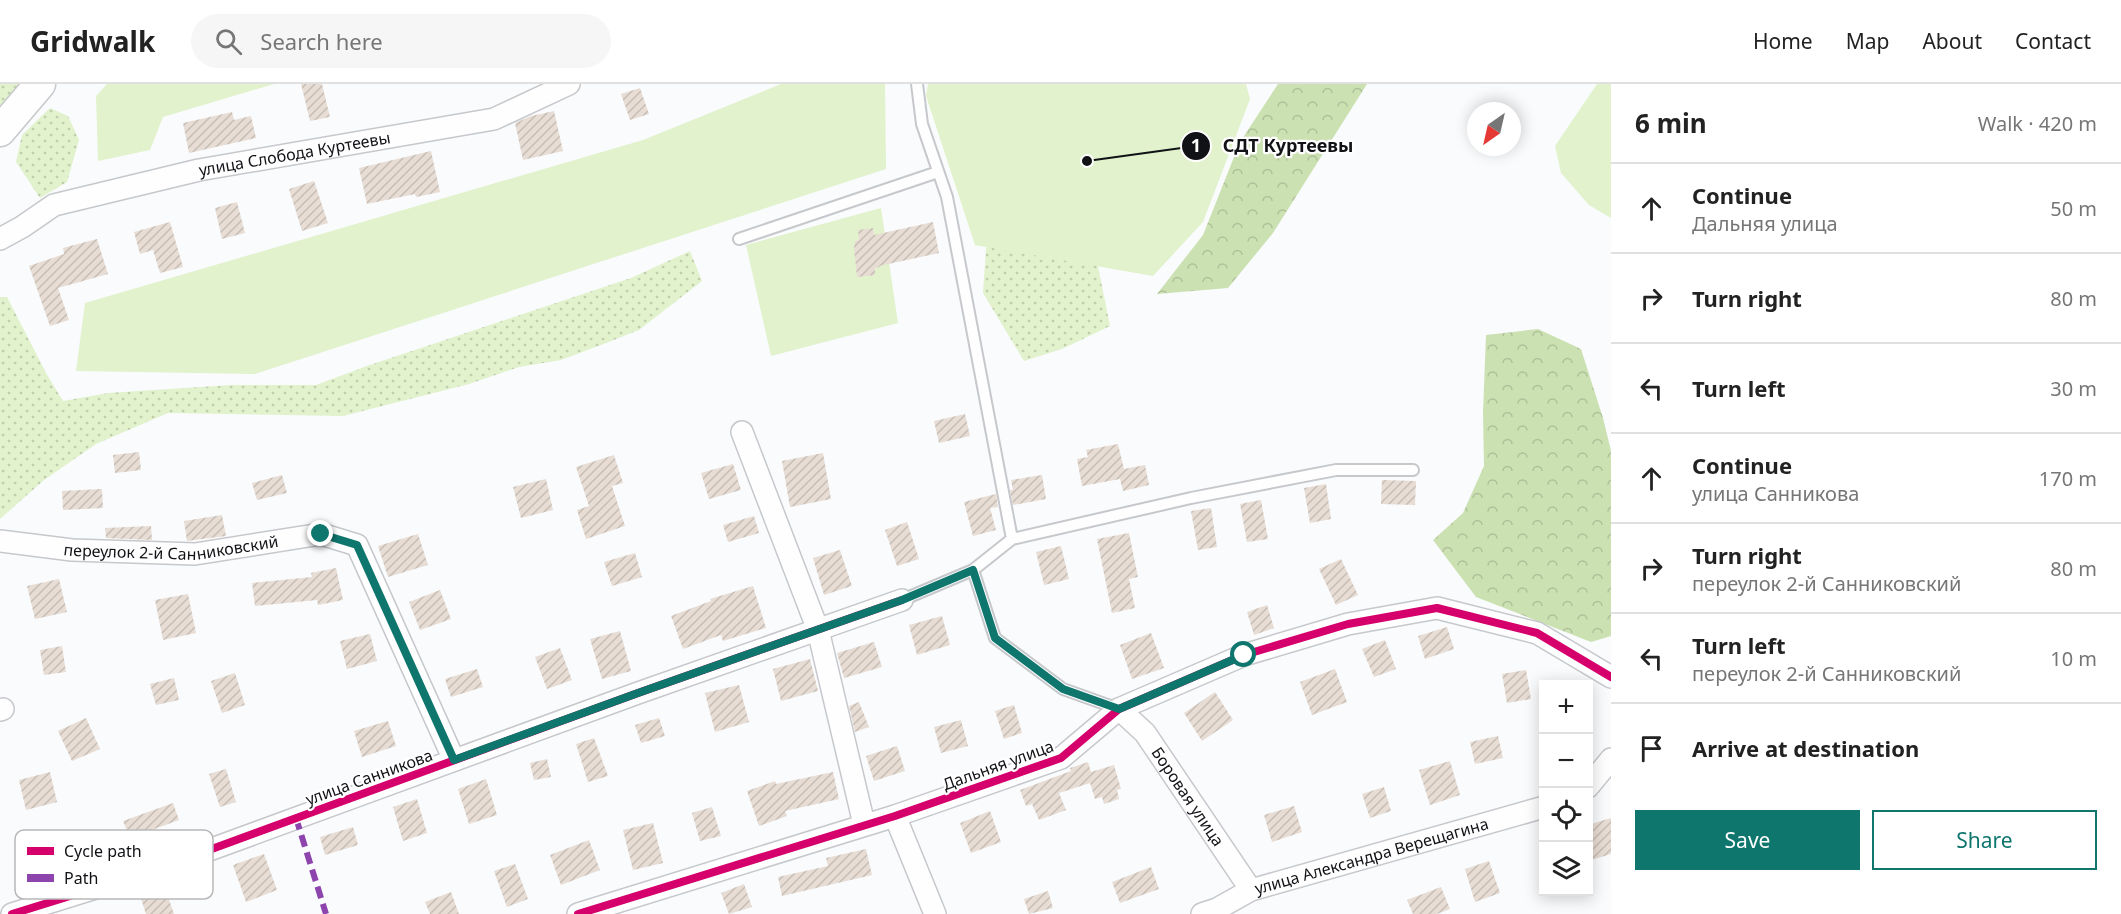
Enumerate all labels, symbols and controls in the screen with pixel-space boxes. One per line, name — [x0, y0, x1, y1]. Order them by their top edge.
search box — [191, 14, 611, 68]
text: Gridwalk — [30, 22, 155, 60]
icon: search — [212, 25, 245, 58]
text: Search here — [260, 26, 383, 56]
text: Home — [1753, 27, 1813, 55]
text: Map — [1846, 27, 1889, 55]
text: About — [1922, 27, 1982, 55]
text: Contact — [2015, 27, 2091, 55]
north arrow — [1467, 102, 1521, 156]
text: 6 min — [1635, 105, 1707, 141]
text: Walk · 420 m — [1978, 110, 2097, 137]
street label: улица Слобода Куртеевы — [197, 126, 392, 181]
callout: СДТ Куртеевы — [1181, 128, 1365, 164]
text: 1 — [1191, 133, 1201, 157]
text: СДТ Куртеевы — [1223, 133, 1353, 157]
text: Continue — [1692, 180, 1792, 210]
icon: ahead — [1635, 192, 1668, 225]
text: 50 m — [2050, 195, 2097, 222]
text: Дальняя улица — [1692, 210, 1838, 237]
icon: right — [1635, 282, 1668, 315]
text: Turn right — [1692, 283, 1802, 313]
text: 80 m — [2050, 285, 2097, 312]
icon: left — [1635, 372, 1668, 405]
text: Turn left — [1692, 373, 1786, 403]
text: 30 m — [2050, 375, 2097, 402]
text: Continue — [1692, 450, 1792, 480]
icon: ahead — [1635, 462, 1668, 495]
text: 170 m — [2039, 465, 2097, 492]
text: улица Санникова — [1692, 480, 1859, 507]
route end — [307, 520, 333, 546]
street label: переулок 2-й Санниковский — [62, 530, 280, 565]
text: Turn right — [1692, 540, 1802, 570]
icon: right — [1635, 552, 1668, 585]
text: 80 m — [2050, 555, 2097, 582]
text: переулок 2-й Санниковский — [1692, 570, 1961, 597]
text: Turn left — [1692, 630, 1786, 660]
route start — [1230, 641, 1256, 667]
icon: left — [1635, 642, 1668, 675]
text: 10 m — [2050, 645, 2097, 672]
text: переулок 2-й Санниковский — [1692, 660, 1961, 687]
map controls — [1539, 680, 1593, 896]
button: + — [1539, 680, 1593, 734]
icon: arrive — [1635, 732, 1668, 765]
text: Arrive at destination — [1692, 733, 1919, 763]
button: − — [1539, 734, 1593, 788]
street label: Дальняя улица — [940, 735, 1056, 795]
street label: Боровая улица — [1146, 743, 1229, 850]
street label: улица Санникова — [302, 744, 436, 810]
button: locate — [1539, 788, 1593, 842]
button: Save — [1635, 810, 1860, 870]
button: Share — [1872, 810, 2097, 870]
street label: улица Александра Верещагина — [1252, 812, 1491, 899]
legend — [15, 830, 213, 899]
text: Cycle path — [64, 840, 142, 862]
button: layers — [1539, 842, 1593, 896]
text: Path — [64, 867, 98, 889]

